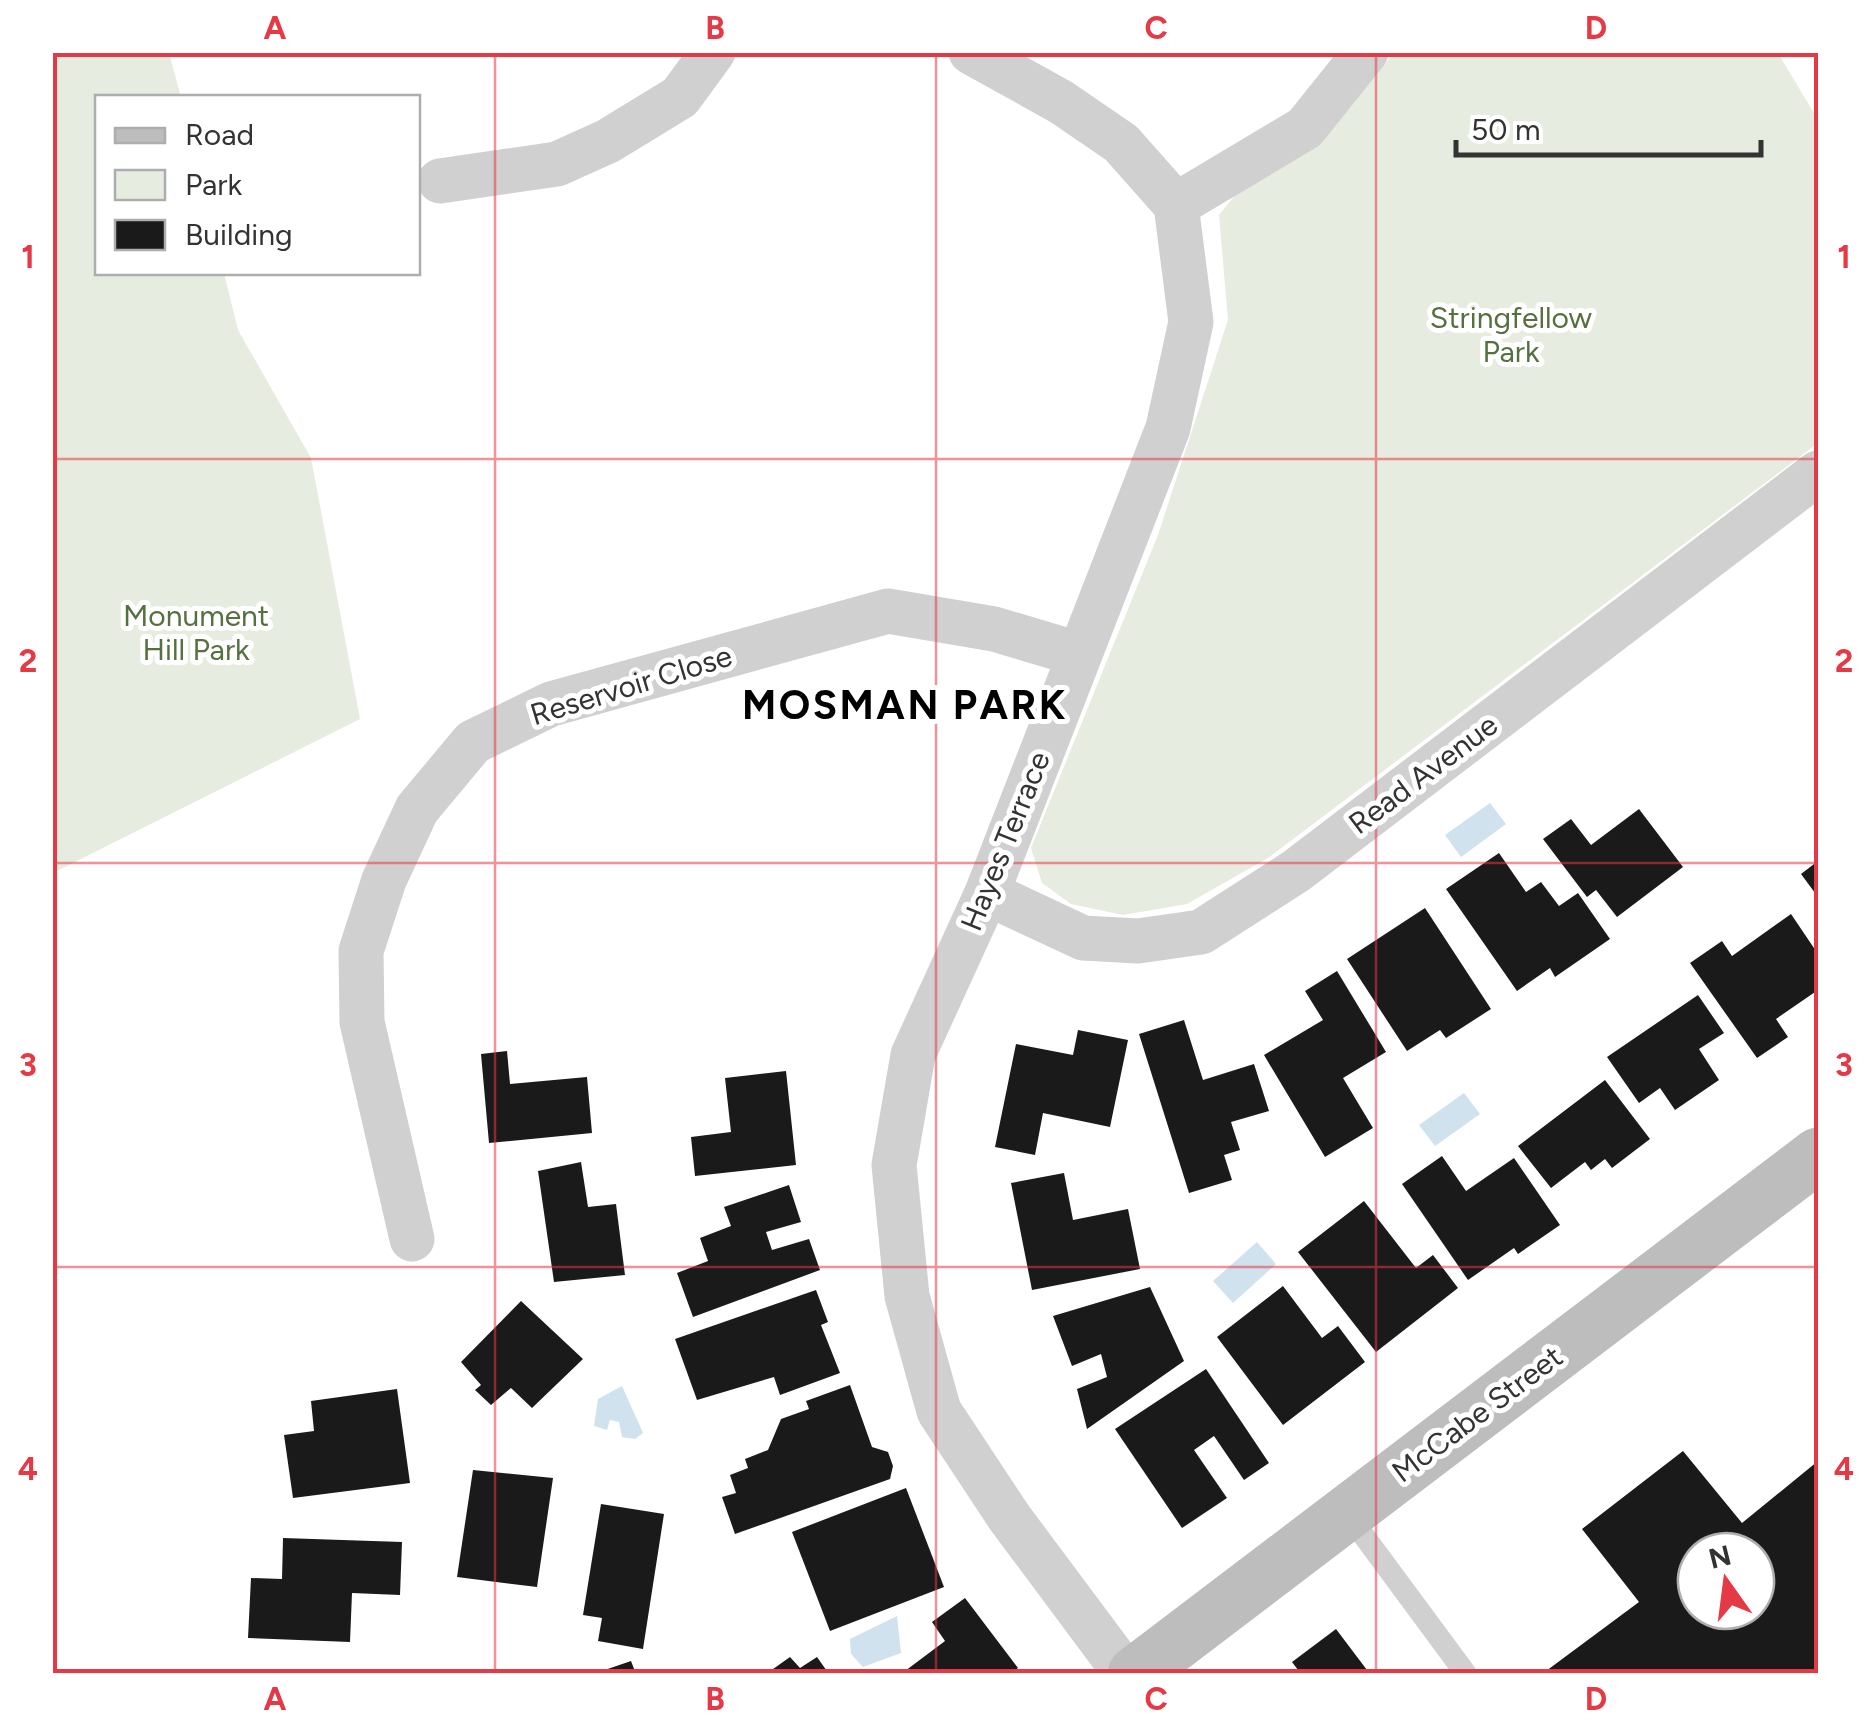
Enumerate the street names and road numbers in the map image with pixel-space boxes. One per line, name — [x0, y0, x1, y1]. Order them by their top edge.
street label: Reservoir Close — [526, 637, 736, 733]
street label: Read Avenue — [1341, 706, 1505, 842]
street label: Hayes Terrace — [952, 746, 1058, 936]
street label: McCabe Street — [1384, 1338, 1570, 1490]

